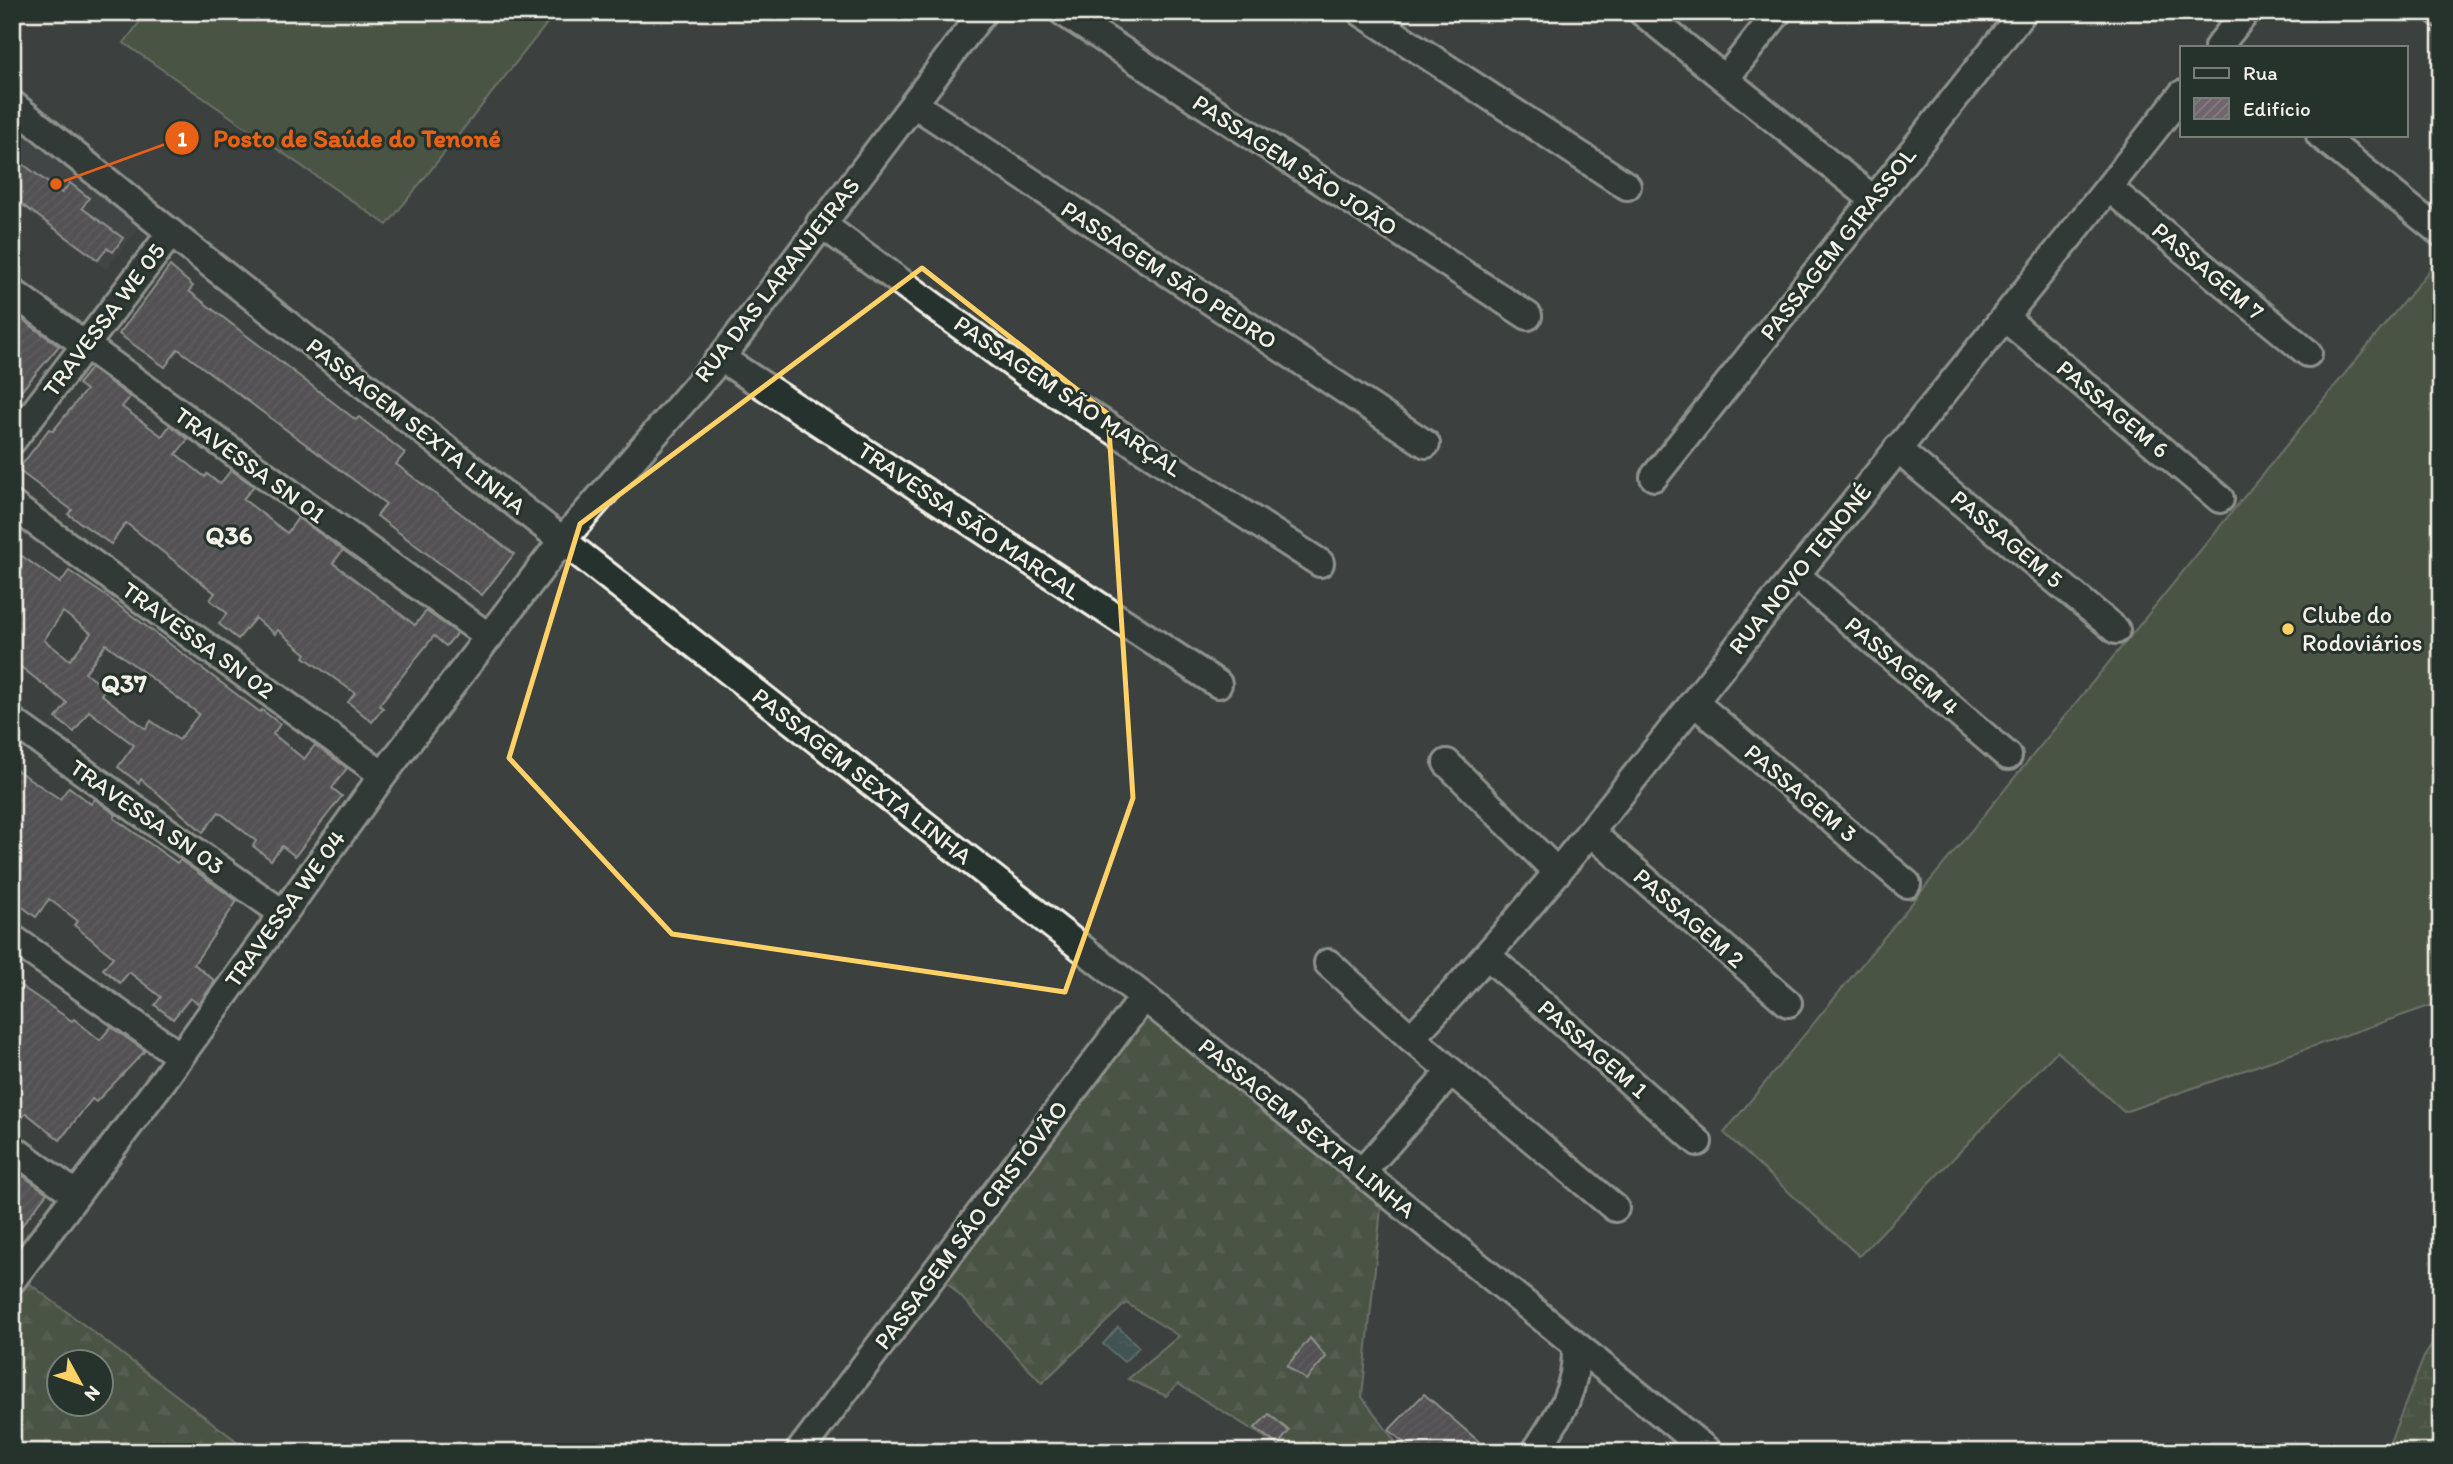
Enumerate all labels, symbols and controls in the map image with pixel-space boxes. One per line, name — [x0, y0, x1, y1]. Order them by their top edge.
legend — [2180, 46, 2408, 136]
text: Rua — [2243, 60, 2278, 85]
street label: PASSAGEM SÃO JOÃO — [1187, 87, 1403, 242]
text: Edifício — [2243, 96, 2311, 121]
callout: Posto de Saúde do Tenoné — [164, 115, 515, 162]
text: Posto de Saúde do Tenoné — [213, 122, 501, 154]
text: 1 — [177, 126, 187, 151]
street label: PASSAGEM GIRASSOL — [1753, 141, 1922, 346]
street label: RUA DAS LARANJEIRAS — [688, 171, 866, 388]
street label: PASSAGEM SÃO PEDRO — [1056, 194, 1282, 355]
street label: PASSAGEM 7 — [2146, 215, 2270, 326]
street label: TRAVESSA WE 05 — [36, 237, 171, 403]
street label: PASSAGEM SÃO MARÇAL — [949, 308, 1188, 483]
street label: PASSAGEM SEXTA LINHA — [301, 331, 532, 520]
street label: PASSAGEM 6 — [2051, 353, 2175, 464]
street label: TRAVESSA SN 01 — [169, 400, 332, 529]
street label: TRAVESSA SÃO MARCAL — [852, 435, 1086, 606]
street label: RUA NOVO TENONÉ — [1722, 477, 1877, 660]
street label: PASSAGEM 5 — [1945, 483, 2069, 594]
district label: Q36 — [206, 519, 253, 551]
street label: TRAVESSA SN 02 — [116, 575, 281, 705]
place label: Clube do Rodoviários — [2302, 600, 2422, 657]
street label: PASSAGEM 4 — [1839, 610, 1965, 722]
marker: Clube do Rodoviários — [2280, 621, 2296, 637]
district label: Q37 — [101, 667, 147, 699]
street label: PASSAGEM SEXTA LINHA — [747, 681, 978, 870]
street label: PASSAGEM 3 — [1739, 737, 1864, 848]
street label: TRAVESSA SN 03 — [64, 753, 230, 881]
street label: TRAVESSA WE 04 — [218, 824, 351, 993]
street label: PASSAGEM 2 — [1628, 861, 1751, 974]
street label: PASSAGEM 1 — [1532, 993, 1654, 1104]
street label: PASSAGEM SEXTA LINHA — [1193, 1031, 1422, 1224]
street label: PASSAGEM SÃO CRISTÓVÃO — [867, 1094, 1074, 1355]
north arrow — [46, 1348, 116, 1418]
text: N — [80, 1381, 106, 1406]

